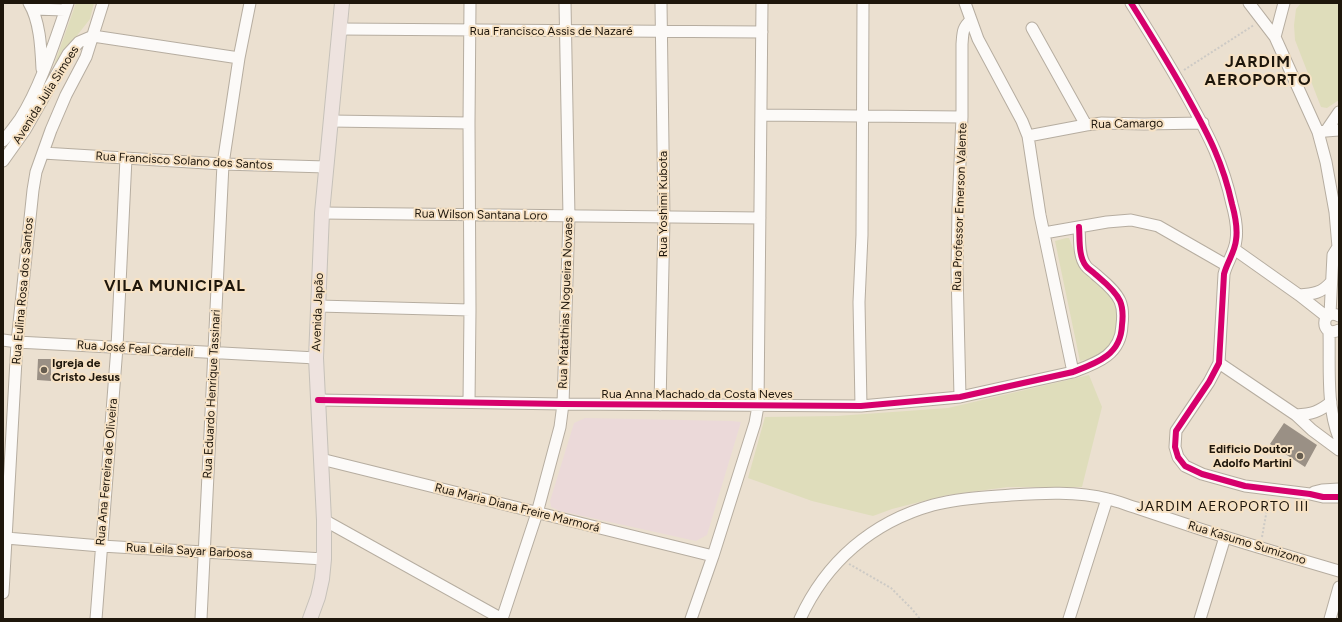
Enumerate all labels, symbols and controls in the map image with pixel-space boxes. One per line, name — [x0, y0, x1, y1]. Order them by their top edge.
street label: Rua Francisco Assis de Nazaré — [469, 24, 633, 38]
street label: Avenida Julia Simoes — [10, 43, 82, 147]
district label: JARDIM AEROPORTO — [1204, 52, 1312, 90]
street label: Rua Camargo — [1091, 116, 1163, 132]
street label: Rua Professor Emerson Valente — [950, 123, 970, 291]
street label: Rua Francisco Solano dos Santos — [95, 149, 273, 173]
street label: Rua Yoshimi Kubota — [656, 151, 670, 257]
street label: Rua Wilson Santana Loro — [414, 207, 548, 223]
street label: Rua Eulina Rosa dos Santos — [9, 217, 37, 365]
street label: Rua Matathias Nogueira Novaes — [556, 217, 576, 389]
street label: Avenida Japão — [309, 272, 327, 352]
district label: VILA MUNICIPAL — [104, 276, 246, 296]
street label: Rua Eduardo Henrique Tassinari — [200, 309, 224, 479]
street label: Rua José Feal Cardelli — [76, 338, 194, 360]
place label: Igreja de Cristo Jesus — [52, 356, 120, 384]
marker: Igreja de Cristo Jesus — [39, 365, 49, 375]
street label: Rua Anna Machado da Costa Neves — [601, 387, 793, 401]
street label: Rua Ana Ferreira de Oliveira — [93, 398, 121, 546]
place label: Edificio Doutor Adolfo Martini — [1209, 442, 1292, 470]
marker: Edificio Doutor Adolfo Martini — [1295, 451, 1305, 461]
street label: Rua Maria Diana Freire Marmorá — [433, 481, 601, 535]
district label: JARDIM AEROPORTO III — [1137, 499, 1309, 515]
street label: Rua Kasumo Sumizono — [1186, 518, 1308, 568]
street label: Rua Leila Sayar Barbosa — [125, 540, 253, 562]

